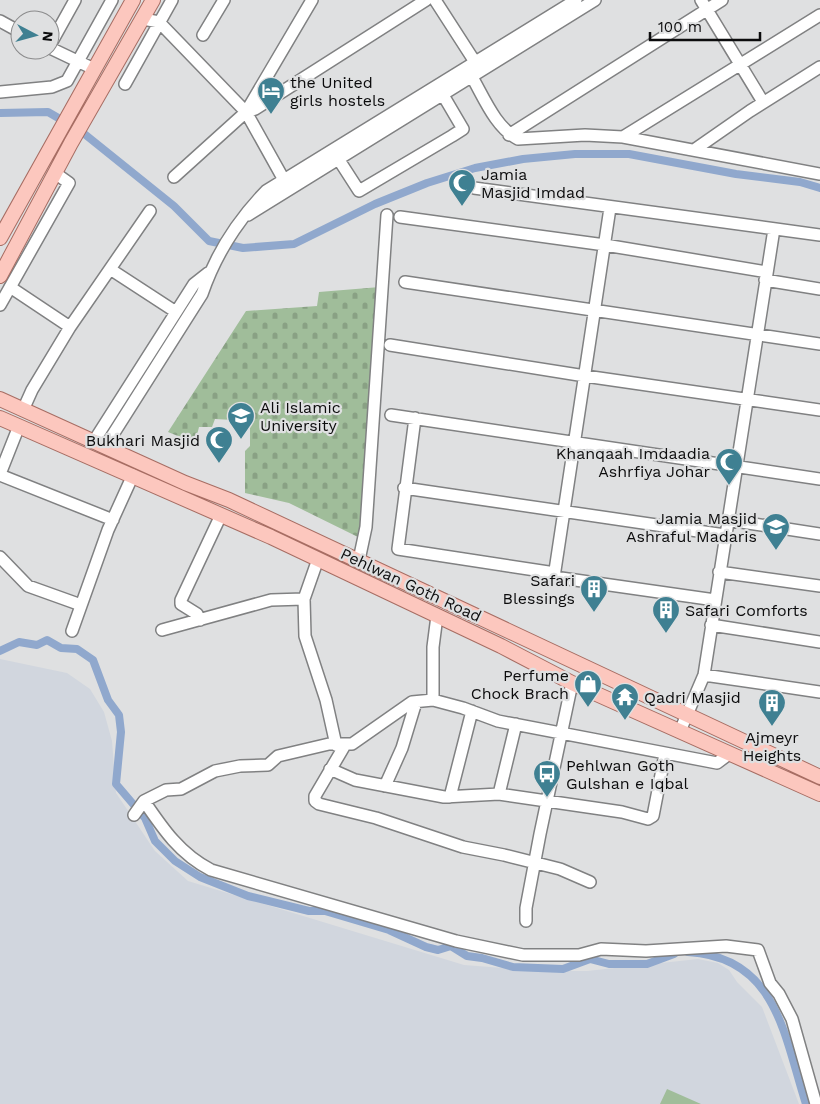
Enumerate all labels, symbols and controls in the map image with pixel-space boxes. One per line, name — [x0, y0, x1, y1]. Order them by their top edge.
north arrow — [10, 10, 60, 60]
scale bar — [650, 10, 760, 42]
text: 100 m — [658, 18, 702, 36]
text: N — [39, 30, 56, 42]
place label: the United girls hostels — [290, 73, 385, 110]
hotel icon: the United girls hostels — [256, 76, 286, 115]
place label: Jamia Masjid Imdad — [481, 165, 585, 202]
mosque icon: Jamia Masjid Imdad — [447, 168, 477, 207]
place label: Ali Islamic University — [260, 398, 341, 435]
school or university icon: Ali Islamic University — [226, 401, 256, 440]
mosque icon: Bukhari Masjid — [204, 425, 234, 464]
place label: Bukhari Masjid — [86, 431, 200, 450]
place label: Khanqaah Imdaadia Ashrfiya Johar — [556, 444, 710, 481]
mosque icon: Khanqaah Imdaadia Ashrfiya Johar — [714, 447, 744, 486]
place label: Jamia Masjid Ashraful Madaris — [626, 509, 757, 546]
school or university icon: Jamia Masjid Ashraful Madaris — [761, 512, 791, 551]
street label: Pehlwan Goth Road — [338, 544, 484, 626]
place label: Safari Blessings — [502, 571, 575, 608]
building icon: Safari Blessings — [579, 574, 609, 613]
building icon: Safari Comforts — [651, 595, 681, 634]
place label: Safari Comforts — [685, 601, 808, 620]
place label: Perfume Chock Brach — [471, 666, 569, 703]
shop icon: Perfume Chock Brach — [573, 669, 603, 708]
temple icon: Qadri Masjid — [610, 682, 640, 721]
place label: Qadri Masjid — [644, 688, 741, 707]
building icon: Ajmeyr Heights — [757, 688, 787, 727]
place label: Ajmeyr Heights — [743, 728, 801, 765]
place label: Pehlwan Goth Gulshan e Iqbal — [566, 756, 689, 793]
bus stop icon: Pehlwan Goth Gulshan e Iqbal — [532, 759, 562, 798]

